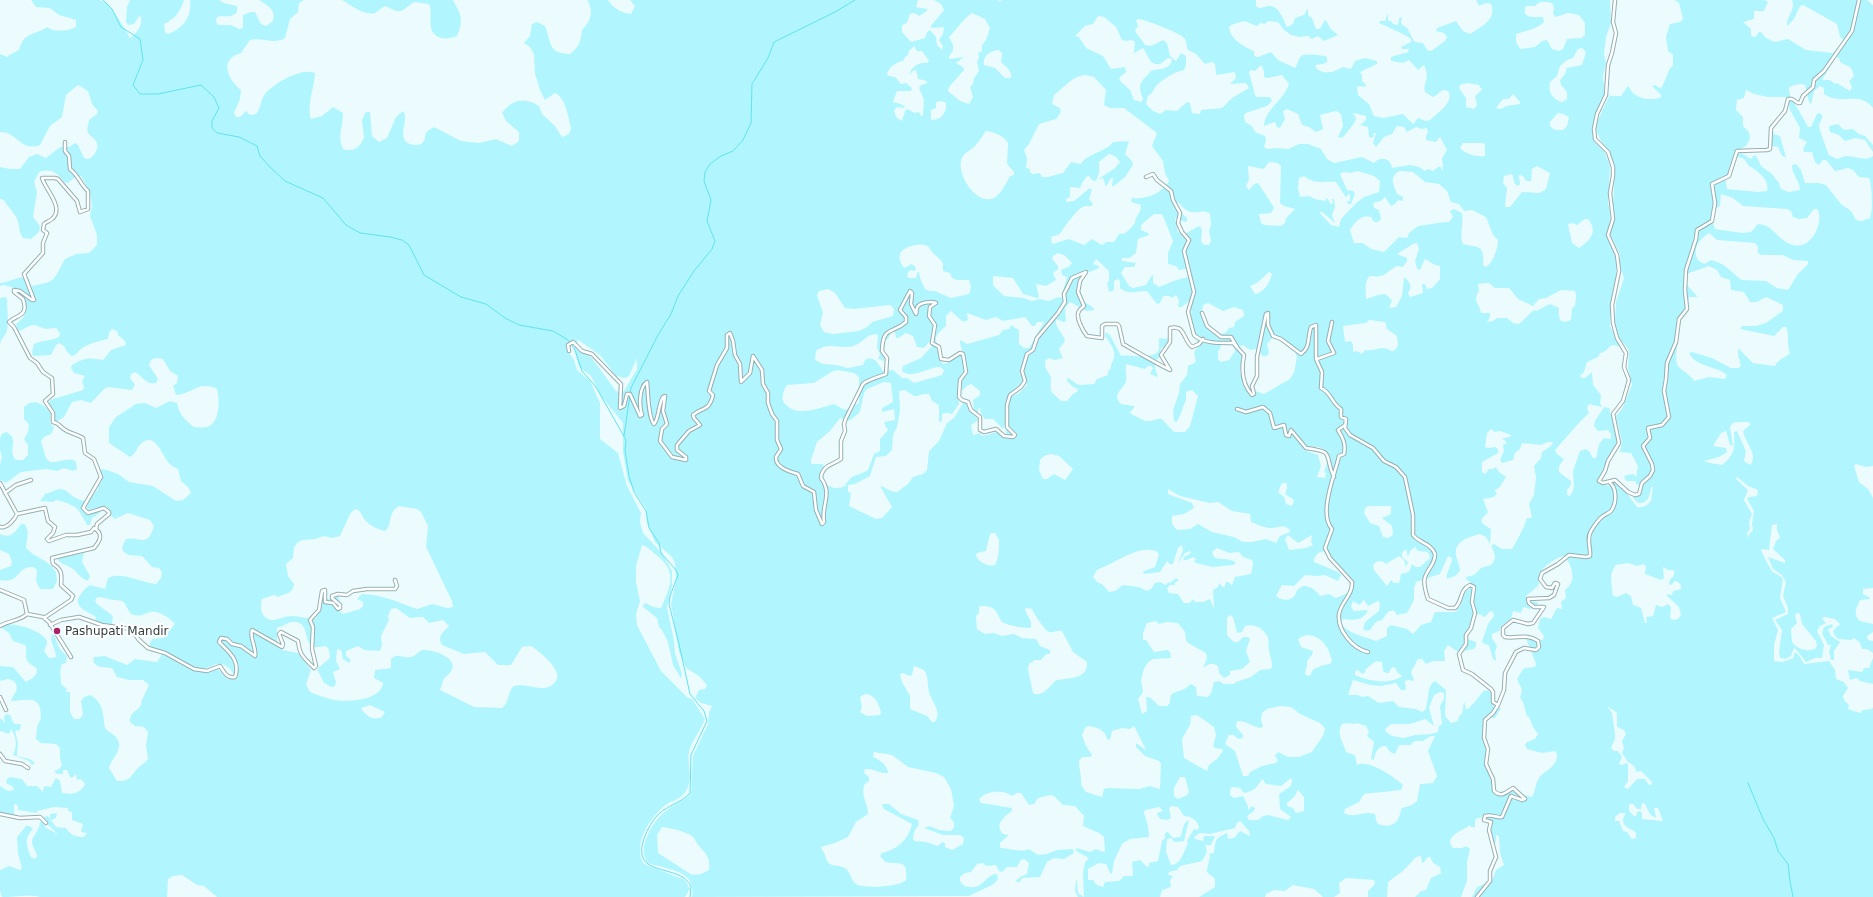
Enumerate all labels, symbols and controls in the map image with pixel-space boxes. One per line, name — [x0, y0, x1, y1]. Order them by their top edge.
place label: Pashupati Mandir — [65, 624, 169, 638]
marker: Pashupati Mandir — [52, 626, 62, 636]

